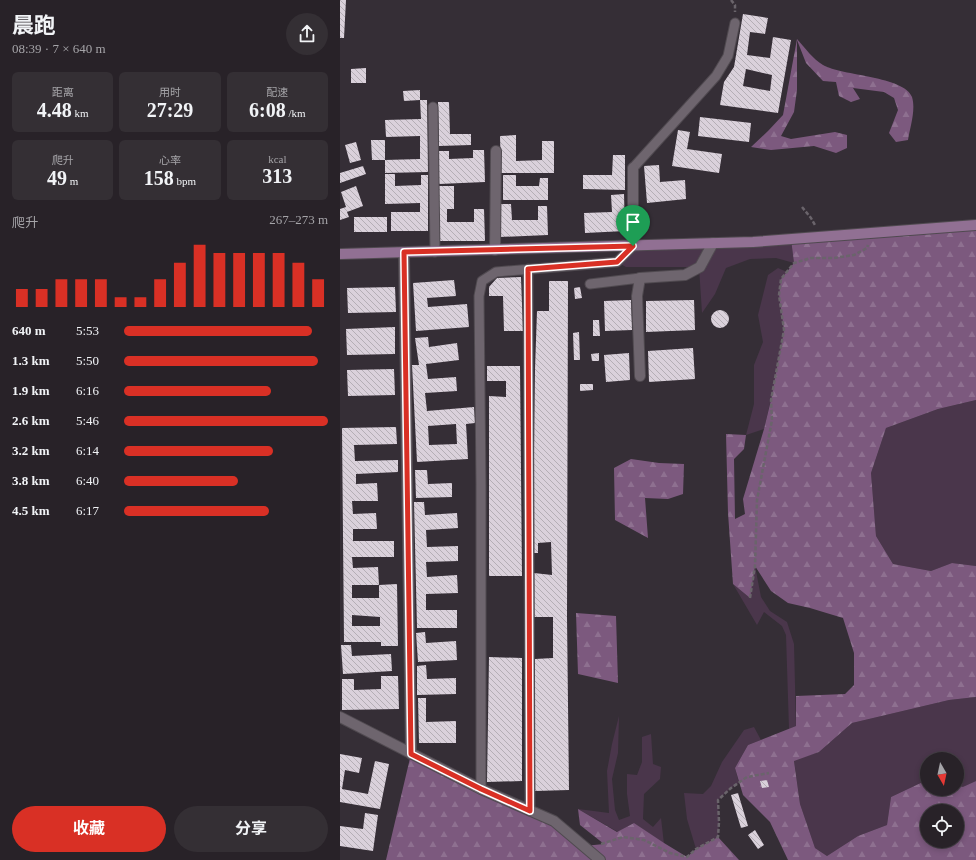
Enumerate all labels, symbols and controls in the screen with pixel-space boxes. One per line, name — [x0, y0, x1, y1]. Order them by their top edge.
text: 晨跑 — [12, 13, 56, 38]
button: share — [286, 13, 328, 55]
text: 08:39 · 7 × 640 m — [12, 41, 106, 56]
text: 距离 — [52, 86, 74, 98]
text: 用时 — [159, 86, 181, 98]
text: 配速 — [266, 86, 288, 98]
text: 4.48 — [37, 99, 72, 121]
text: 27:29 — [147, 99, 193, 121]
text: 6:08 — [249, 99, 286, 121]
text: km — [72, 107, 89, 119]
text: /km — [286, 107, 306, 119]
text: kcal — [268, 153, 286, 165]
text: 爬升 — [52, 154, 74, 166]
text: 心率 — [159, 154, 181, 166]
text: 313 — [262, 165, 292, 187]
text: 49 — [47, 167, 67, 189]
text: 158 — [144, 167, 174, 189]
text: m — [67, 175, 78, 187]
text: bpm — [174, 175, 196, 187]
pin — [616, 205, 650, 246]
icon: arrive — [622, 211, 644, 233]
text: 267–273 m — [269, 212, 328, 227]
text: 爬升 — [12, 215, 38, 230]
text: 640 m — [12, 323, 46, 338]
text: 5:53 — [76, 323, 99, 338]
text: 1.3 km — [12, 353, 50, 368]
text: 5:50 — [76, 353, 99, 368]
text: 1.9 km — [12, 383, 50, 398]
text: 6:16 — [76, 383, 99, 398]
text: 2.6 km — [12, 413, 50, 428]
text: 5:46 — [76, 413, 99, 428]
text: 3.2 km — [12, 443, 50, 458]
text: 6:14 — [76, 443, 99, 458]
text: 3.8 km — [12, 473, 50, 488]
text: 6:40 — [76, 473, 99, 488]
text: 4.5 km — [12, 503, 50, 518]
text: 6:17 — [76, 503, 99, 518]
north arrow — [920, 752, 964, 796]
map controls — [920, 752, 964, 848]
button: locate — [920, 804, 964, 848]
button: 收藏 — [12, 806, 166, 852]
button: 分享 — [174, 806, 328, 852]

